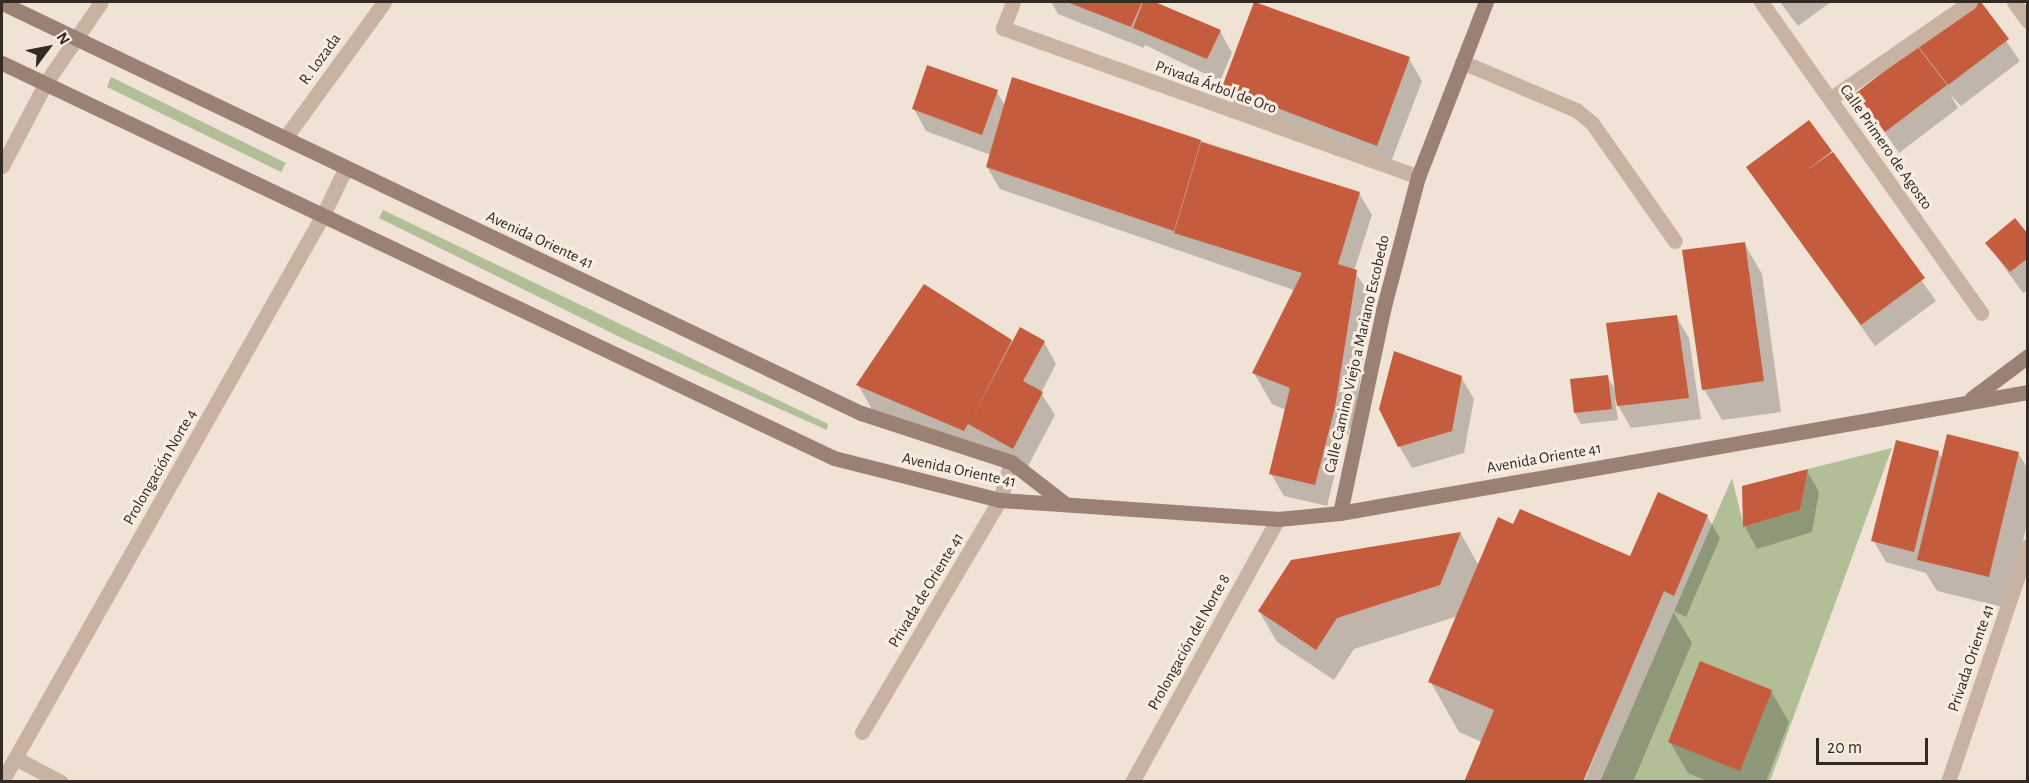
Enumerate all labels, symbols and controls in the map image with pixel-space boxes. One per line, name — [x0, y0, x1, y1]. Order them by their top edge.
north arrow — [18, 18, 78, 78]
text: N — [54, 30, 73, 47]
street label: R. Lozada — [295, 30, 345, 88]
street label: Privada Árbol de Oro — [1153, 56, 1279, 118]
street label: Calle Primero de Agosto — [1836, 81, 1936, 213]
street label: Avenida Oriente 41 — [483, 207, 597, 273]
street label: Calle Camino Viejo a Mariano Escobedo — [1320, 233, 1394, 475]
street label: Prolongación Norte 4 — [119, 406, 201, 528]
street label: Avenida Oriente 41 — [1485, 438, 1603, 478]
street label: Avenida Oriente 41 — [900, 449, 1018, 491]
street label: Privada de Oriente 41 — [884, 529, 968, 651]
street label: Prolongación del Norte 8 — [1144, 571, 1234, 713]
street label: Privada Oriente 41 — [1944, 602, 1998, 714]
scale bar — [1819, 726, 1932, 764]
text: 20 m — [1827, 739, 1862, 757]

